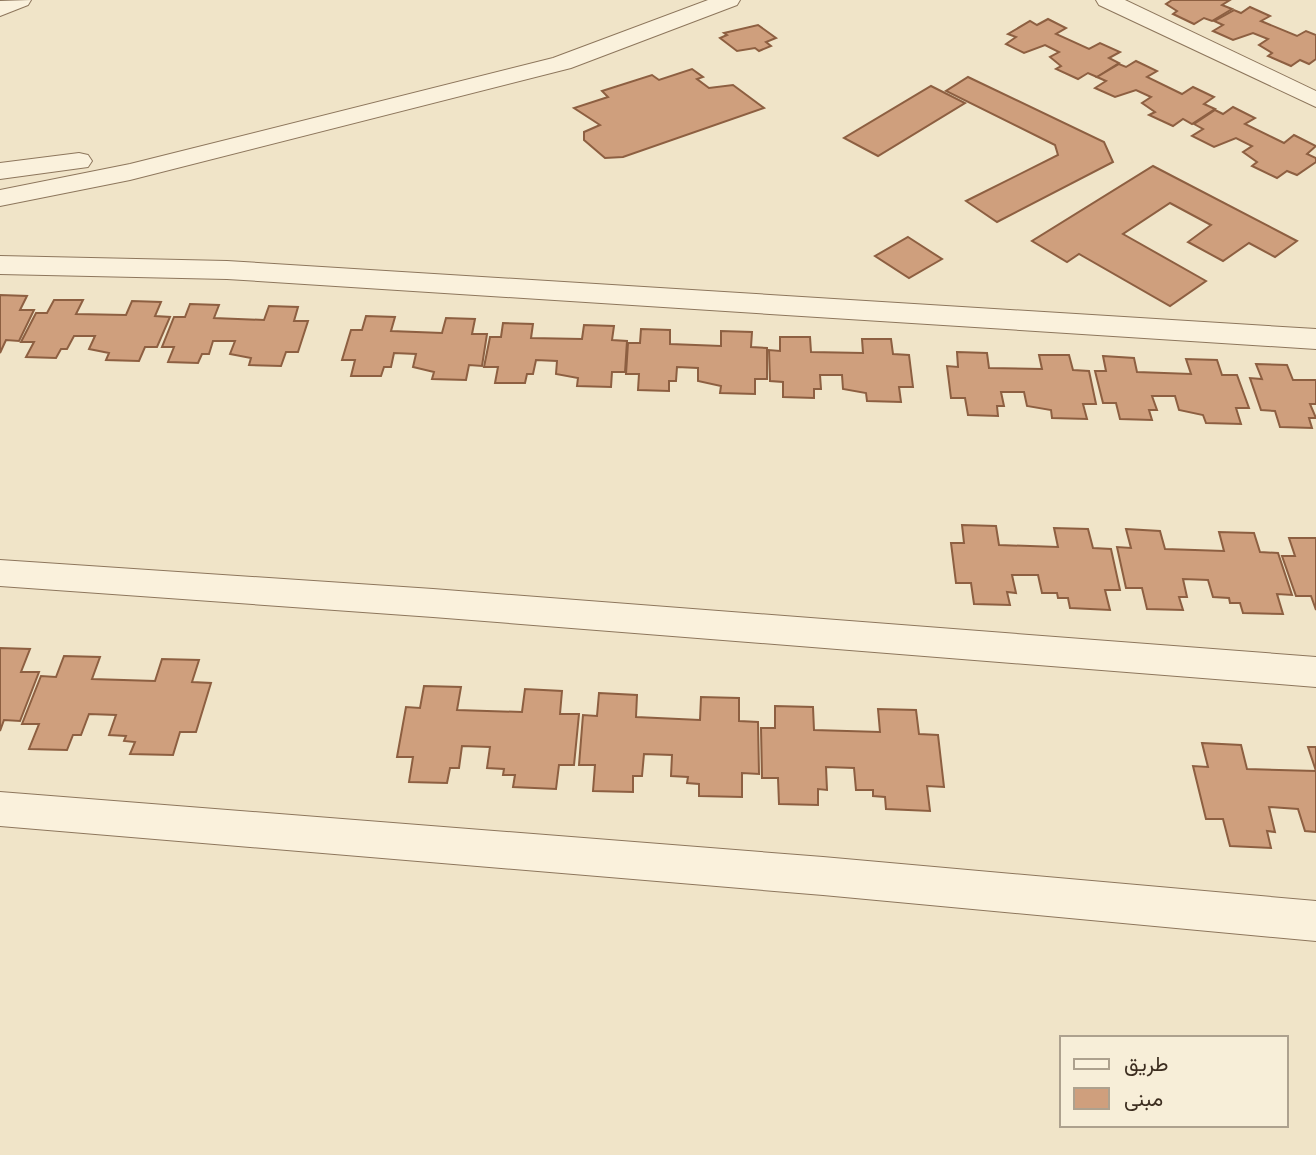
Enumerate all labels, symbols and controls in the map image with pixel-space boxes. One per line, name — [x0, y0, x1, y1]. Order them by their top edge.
legend — [1060, 1036, 1288, 1127]
text: طريق — [1124, 1046, 1169, 1077]
text: مبنى — [1124, 1081, 1163, 1112]

